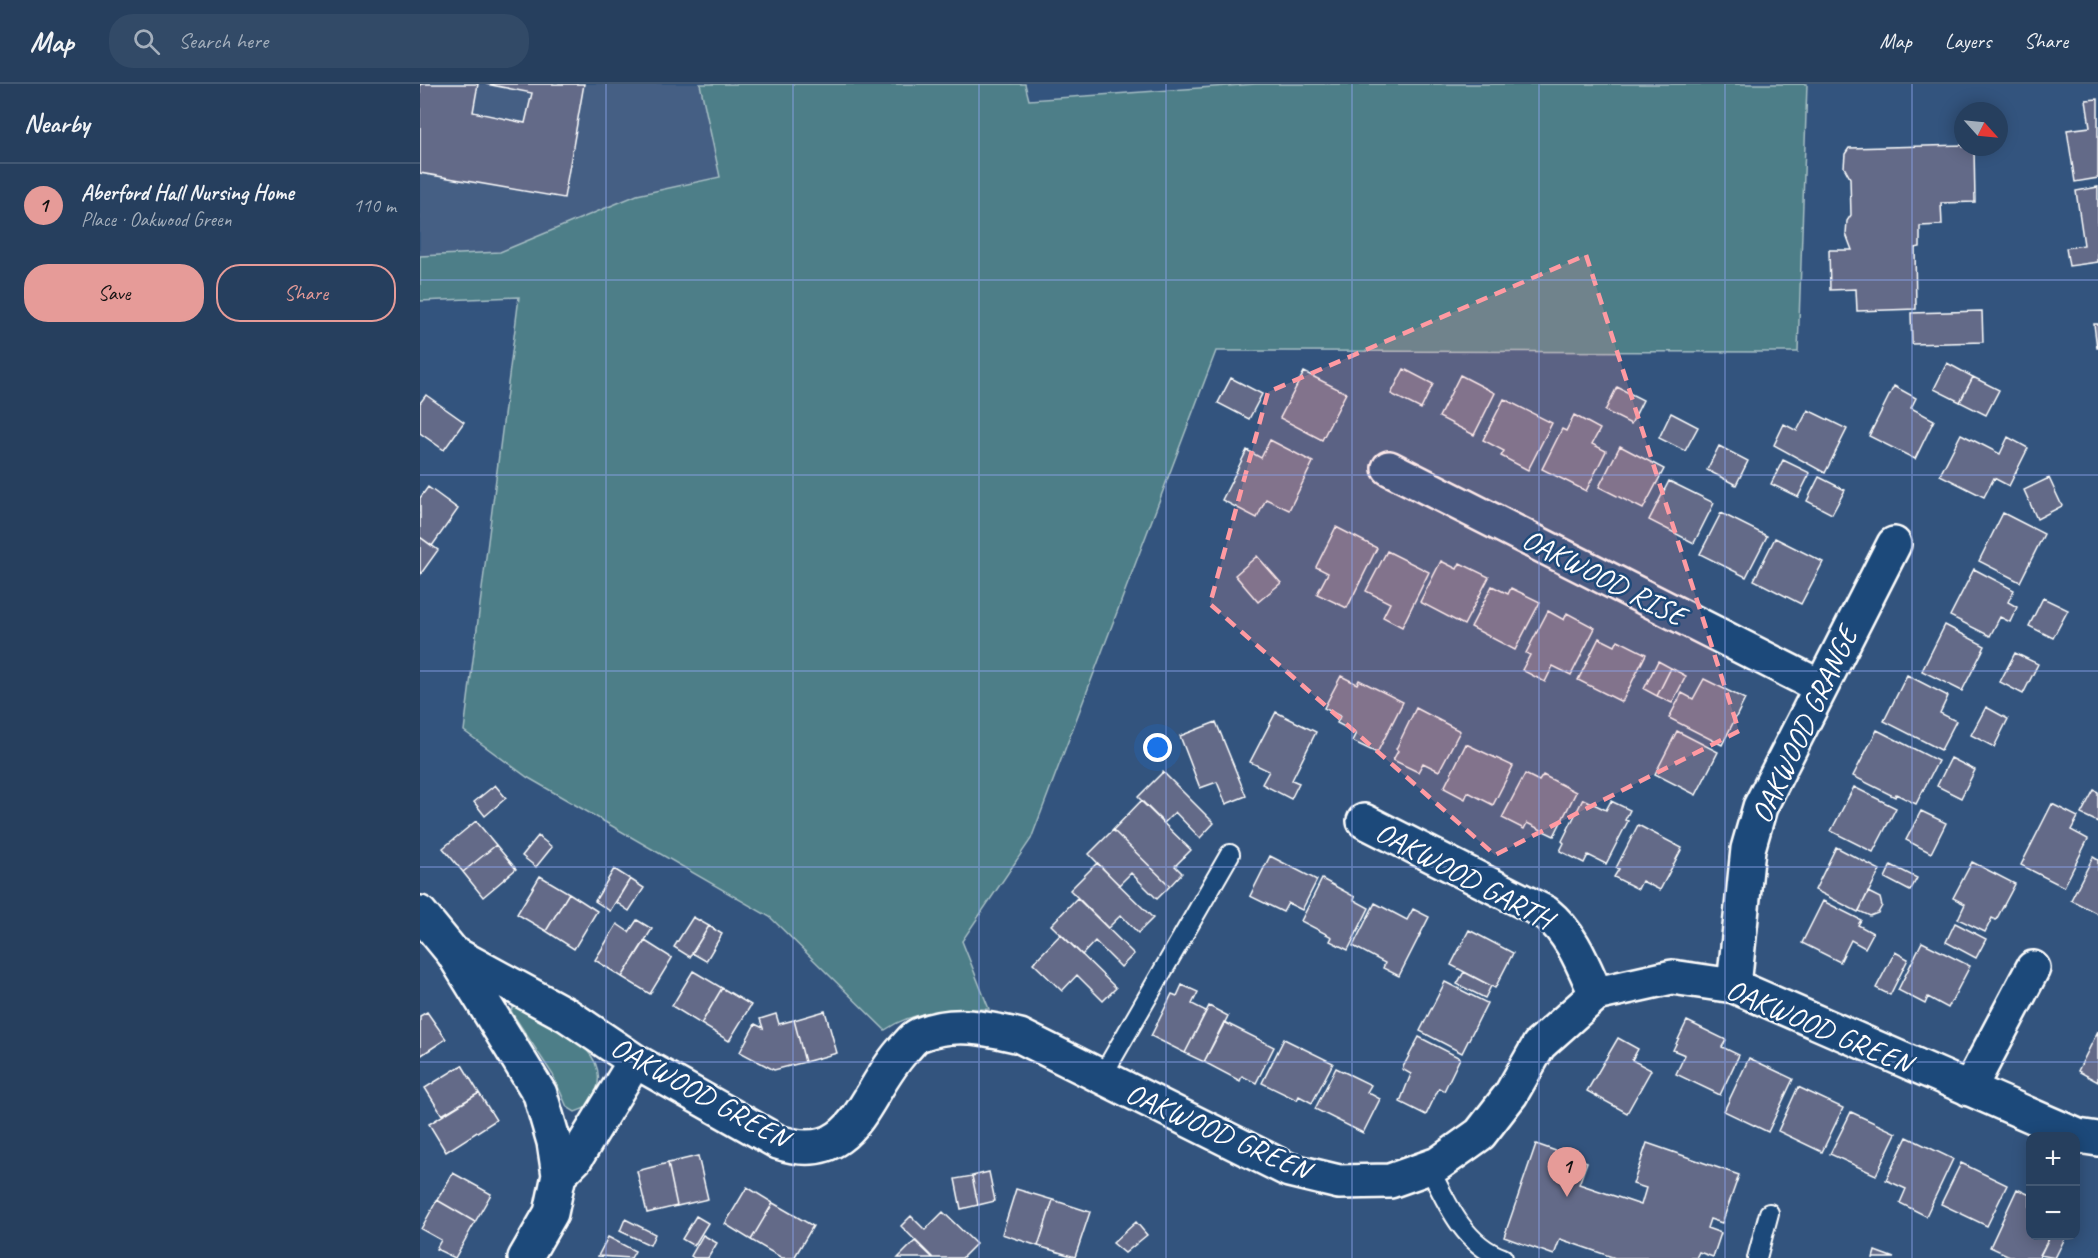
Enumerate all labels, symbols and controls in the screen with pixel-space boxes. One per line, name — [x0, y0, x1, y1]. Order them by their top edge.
search box — [109, 14, 529, 68]
text: Map — [30, 24, 73, 59]
icon: search — [130, 25, 163, 58]
text: Search here — [178, 27, 268, 55]
text: Map — [1879, 28, 1912, 54]
text: Layers — [1945, 28, 1991, 54]
text: Share — [2024, 28, 2068, 54]
north arrow — [1954, 102, 2008, 156]
text: Nearby — [24, 107, 89, 140]
text: Aberford Hall Nursing Home — [81, 179, 294, 207]
text: 1 — [39, 193, 48, 218]
text: 110 m — [353, 193, 396, 218]
text: Place · Oakwood Green — [81, 207, 232, 232]
button: Save — [24, 264, 204, 322]
button: Share — [216, 264, 396, 322]
street label: OAKWOOD RISE — [1516, 520, 1695, 636]
street label: OAKWOOD GRANGE — [1742, 618, 1868, 829]
your location — [1143, 733, 1172, 762]
street label: OAKWOOD GARTH — [1369, 812, 1564, 940]
street label: OAKWOOD GREEN — [1721, 970, 1921, 1084]
street label: OAKWOOD GREEN — [604, 1027, 799, 1159]
street label: OAKWOOD GREEN — [1120, 1073, 1320, 1190]
map controls — [2026, 1132, 2080, 1240]
button: + — [2026, 1132, 2080, 1186]
pin: 1 — [1548, 1148, 1586, 1197]
button: − — [2026, 1186, 2080, 1240]

